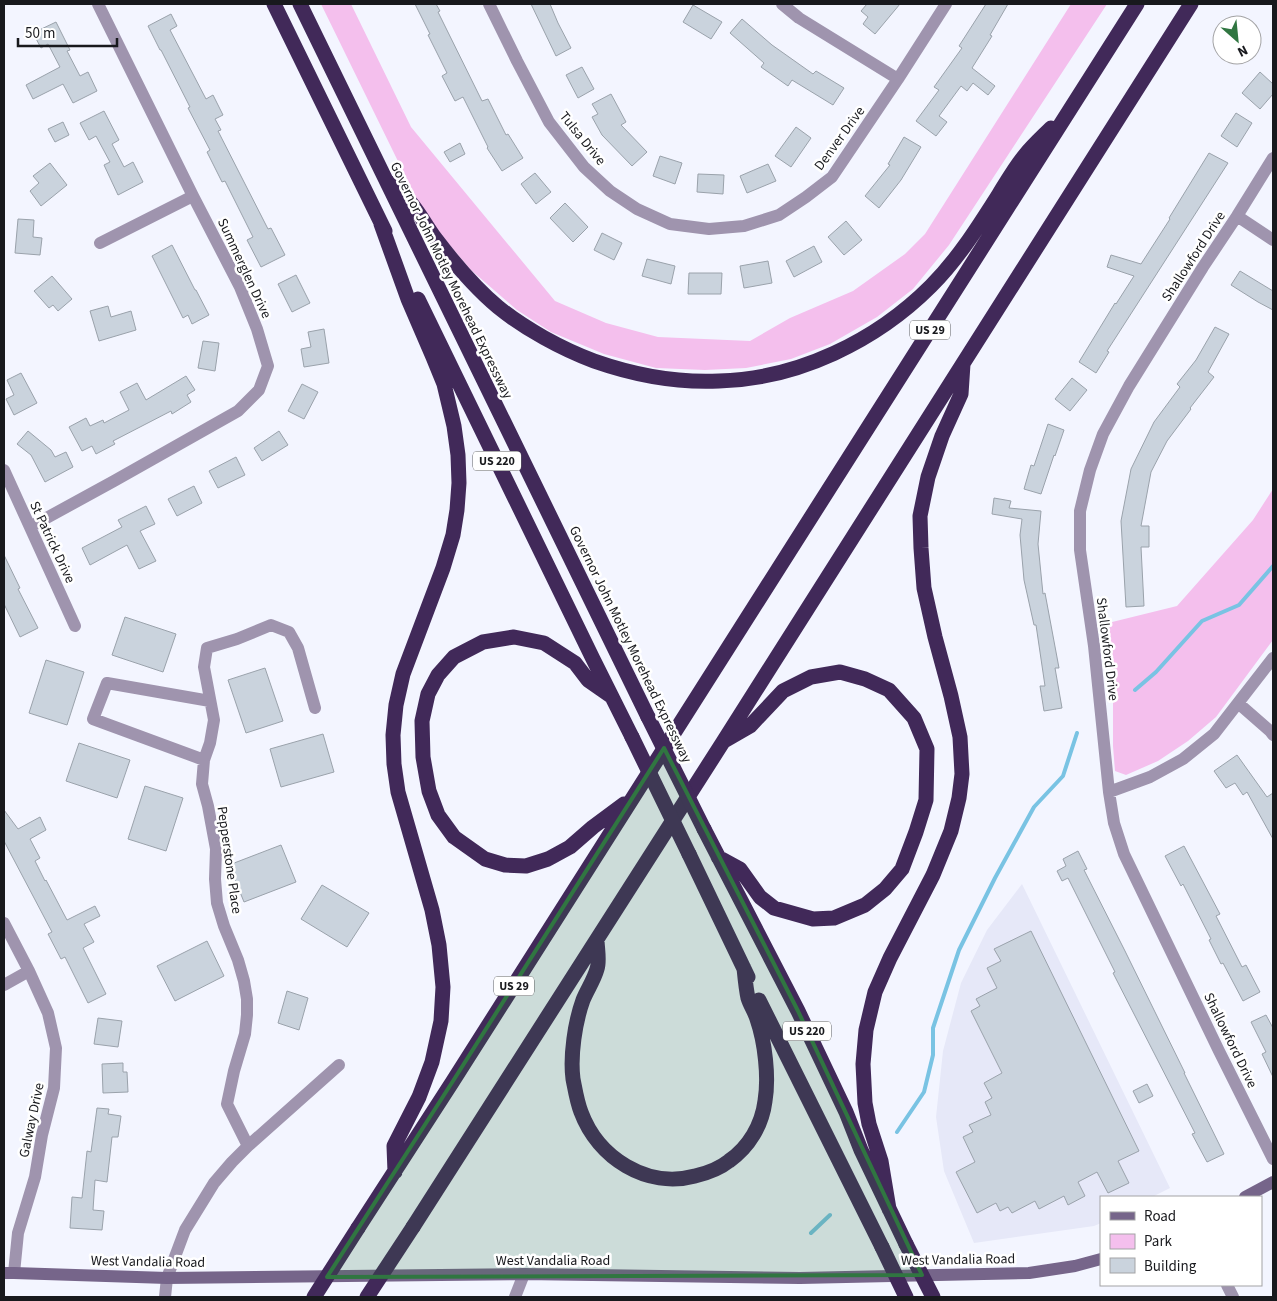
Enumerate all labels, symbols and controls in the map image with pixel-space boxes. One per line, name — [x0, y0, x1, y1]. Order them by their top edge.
scale bar — [18, 15, 116, 47]
north arrow — [1212, 15, 1262, 65]
text: 50 m — [25, 23, 55, 44]
text: N — [1234, 40, 1251, 62]
street label: Denver Drive — [810, 102, 870, 175]
street label: Tulsa Drive — [554, 107, 610, 170]
street label: Governor John Motley Morehead Expressway — [385, 159, 518, 403]
street label: Shallowford Drive — [1157, 207, 1231, 306]
street label: Summerglen Drive — [212, 215, 276, 322]
road number: US 29 — [910, 320, 950, 340]
road number: US 220 — [473, 452, 521, 471]
street label: St Patrick Drive — [24, 498, 80, 587]
street label: Governor John Motley Morehead Expressway — [564, 523, 697, 767]
street label: Shallowford Drive — [1091, 596, 1123, 702]
street label: Pepperstone Place — [212, 805, 246, 915]
road number: US 29 — [494, 976, 534, 996]
street label: Shallowford Drive — [1198, 989, 1262, 1092]
road number: US 220 — [783, 1021, 831, 1040]
street label: Galway Drive — [14, 1081, 50, 1159]
legend — [1100, 1196, 1262, 1286]
text: Road — [1144, 1206, 1176, 1227]
text: Park — [1144, 1231, 1173, 1252]
street label: West Vandalia Road — [901, 1249, 1015, 1271]
street label: West Vandalia Road — [91, 1251, 205, 1273]
street label: West Vandalia Road — [496, 1251, 610, 1271]
text: Building — [1144, 1256, 1197, 1277]

